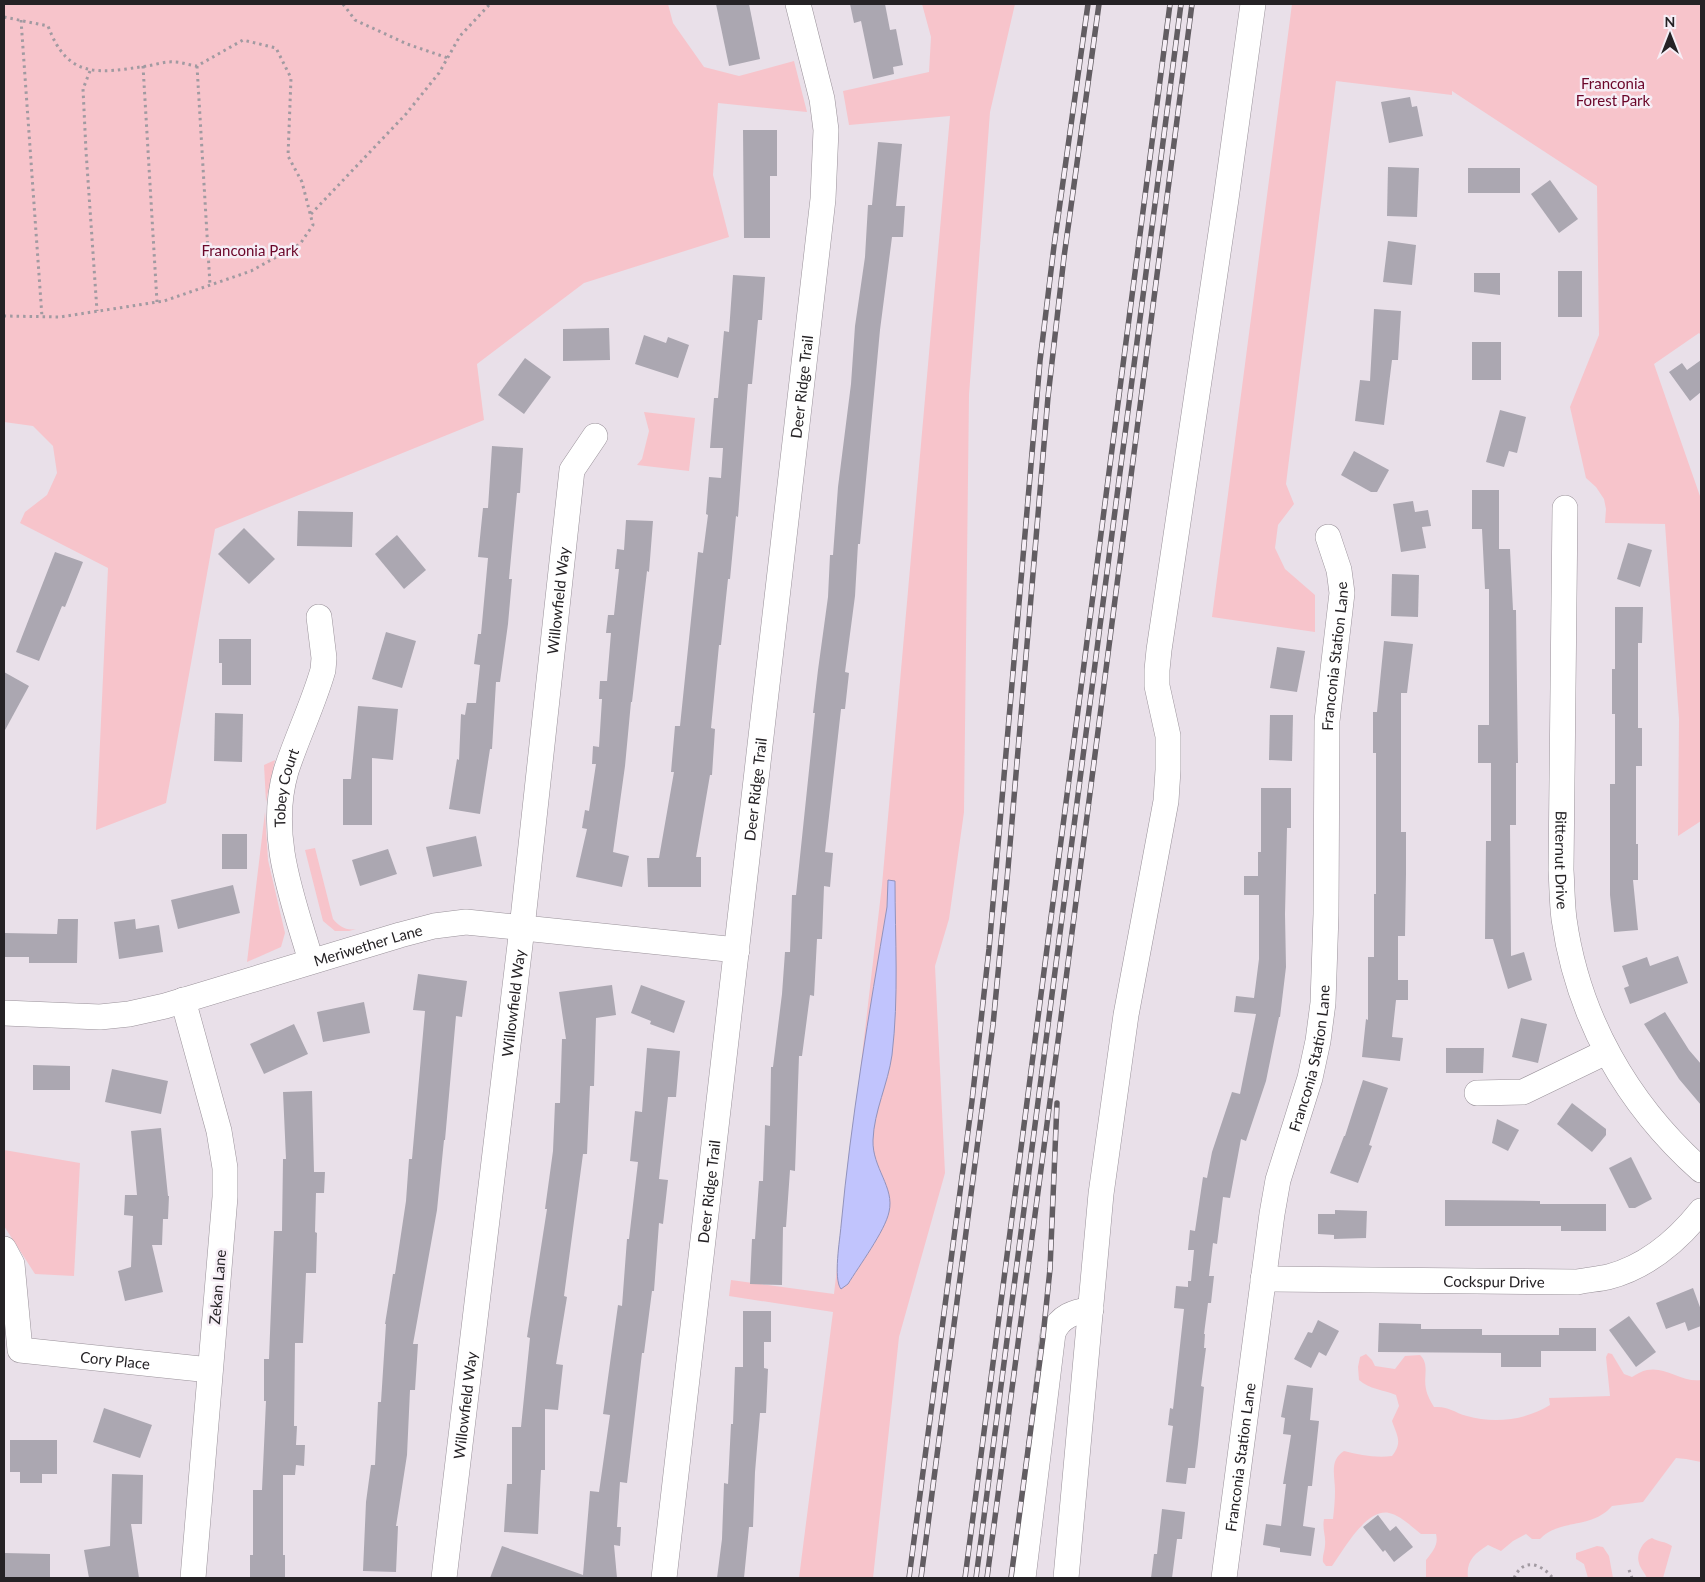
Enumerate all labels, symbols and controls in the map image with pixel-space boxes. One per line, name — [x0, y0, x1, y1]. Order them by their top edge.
north arrow — [1645, 10, 1695, 60]
text: N — [1665, 13, 1675, 30]
park label: Franconia Forest Park — [1576, 74, 1651, 109]
park label: Franconia Park — [201, 241, 299, 259]
street label: Deer Ridge Trail — [786, 334, 816, 439]
street label: Willowfield Way — [543, 546, 573, 655]
street label: Franconia Station Lane — [1318, 581, 1351, 731]
street label: Deer Ridge Trail — [740, 737, 770, 842]
street label: Tobey Court — [270, 745, 303, 828]
street label: Bitternut Drive — [1552, 811, 1572, 910]
street label: Meriwether Lane — [311, 920, 424, 970]
street label: Willowfield Way — [498, 948, 528, 1058]
street label: Franconia Station Lane — [1285, 984, 1333, 1134]
street label: Deer Ridge Trail — [694, 1139, 723, 1244]
street label: Zekan Lane — [205, 1249, 229, 1325]
street label: Cockspur Drive — [1443, 1272, 1545, 1291]
street label: Cory Place — [79, 1347, 151, 1373]
street label: Willowfield Way — [449, 1350, 480, 1460]
street label: Franconia Station Lane — [1221, 1381, 1259, 1533]

